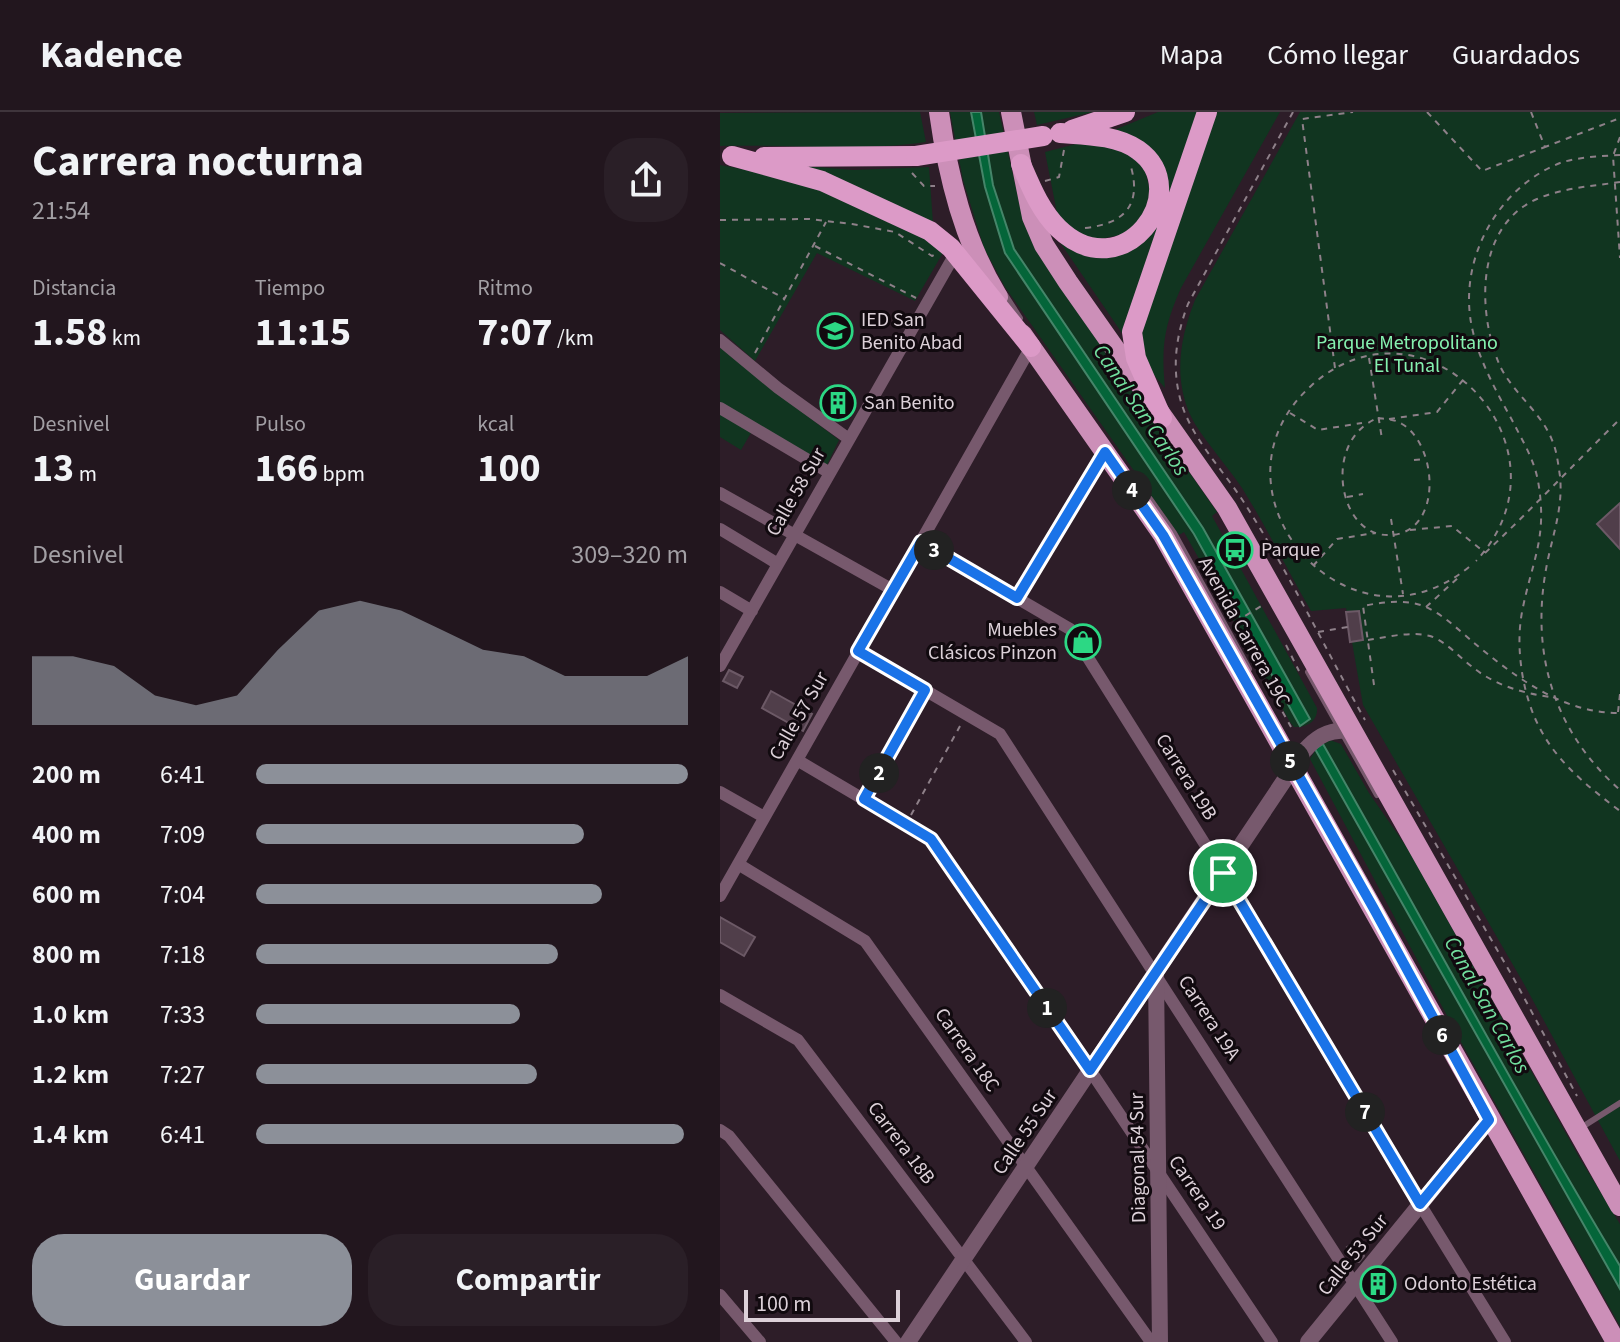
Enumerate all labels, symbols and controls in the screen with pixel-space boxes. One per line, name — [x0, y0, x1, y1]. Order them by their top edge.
text: Kadence — [40, 28, 183, 82]
text: Mapa — [1160, 35, 1223, 75]
text: Cómo llegar — [1267, 35, 1408, 75]
text: Guardados — [1452, 35, 1580, 75]
text: Carrera nocturna — [32, 130, 364, 193]
button: share — [604, 138, 688, 222]
text: 21:54 — [32, 192, 90, 229]
text: Distancia — [32, 272, 116, 304]
text: Tiempo — [255, 272, 325, 304]
text: Ritmo — [477, 272, 533, 304]
text: 1.58 — [32, 304, 107, 361]
text: 11:15 — [255, 304, 351, 361]
text: 7:07 — [477, 304, 553, 361]
place label: IED San Benito Abad — [861, 306, 963, 357]
school or university icon: IED San Benito Abad — [816, 312, 854, 350]
text: km — [107, 322, 141, 354]
text: /km — [553, 322, 594, 354]
park label: Parque Metropolitano El Tunal — [1316, 329, 1498, 380]
water label: Canal San Carlos — [1085, 338, 1197, 482]
building icon: San Benito — [819, 384, 857, 422]
place label: San Benito — [864, 389, 955, 417]
text: Desnivel — [32, 408, 110, 440]
text: Pulso — [255, 408, 306, 440]
text: kcal — [477, 408, 514, 440]
text: 13 — [32, 440, 74, 497]
text: 166 — [255, 440, 318, 497]
text: 100 — [477, 440, 541, 497]
street label: Calle 58 Sur — [759, 443, 833, 541]
text: m — [74, 458, 97, 490]
text: bpm — [318, 458, 365, 490]
pin: 4 — [1112, 470, 1152, 510]
text: 4 — [1126, 474, 1138, 506]
pin: 3 — [914, 530, 954, 570]
bus stop icon: Parque — [1216, 531, 1254, 569]
text: 3 — [928, 534, 940, 566]
text: Desnivel — [32, 536, 124, 573]
text: 309–320 m — [571, 536, 688, 573]
place label: Parque — [1261, 536, 1320, 564]
street label: Avenida Carrera 19C — [1191, 552, 1297, 712]
place label: Muebles Clásicos Pinzon — [928, 616, 1057, 667]
shop icon: Muebles Clásicos Pinzon — [1064, 623, 1102, 661]
street label: Calle 57 Sur — [762, 667, 836, 765]
street label: Carrera 19B — [1148, 728, 1224, 826]
pin: 5 — [1270, 741, 1310, 781]
text: 5 — [1284, 745, 1296, 777]
pin: 2 — [859, 753, 899, 793]
text: 200 m — [32, 756, 101, 793]
text: 6:41 — [160, 756, 205, 793]
text: 2 — [873, 757, 885, 789]
text: 400 m — [32, 816, 101, 853]
text: 7:09 — [160, 816, 205, 853]
pin — [1189, 839, 1257, 907]
icon: arrive — [1201, 851, 1245, 895]
text: 600 m — [32, 876, 101, 913]
text: 7:04 — [160, 876, 205, 913]
water label: Canal San Carlos — [1436, 930, 1538, 1080]
text: 800 m — [32, 936, 101, 973]
text: 7:18 — [160, 936, 205, 973]
street label: Carrera 19A — [1171, 970, 1247, 1066]
pin: 1 — [1027, 988, 1067, 1028]
text: 1 — [1041, 992, 1053, 1024]
text: 1.0 km — [32, 996, 109, 1033]
text: 7:33 — [160, 996, 205, 1033]
street label: Carrera 18C — [928, 1002, 1006, 1098]
pin: 6 — [1422, 1015, 1462, 1055]
text: 6 — [1436, 1019, 1448, 1051]
text: 1.2 km — [32, 1056, 109, 1093]
text: 7:27 — [160, 1056, 205, 1093]
street label: Calle 55 Sur — [986, 1083, 1064, 1180]
street label: Diagonal 54 Sur — [1123, 1092, 1153, 1223]
pin: 7 — [1345, 1092, 1385, 1132]
street label: Carrera 18B — [861, 1096, 941, 1190]
text: 7 — [1359, 1096, 1371, 1128]
text: 1.4 km — [32, 1116, 109, 1153]
text: 6:41 — [160, 1116, 205, 1153]
street label: Carrera 19 — [1161, 1150, 1233, 1236]
street label: Calle 53 Sur — [1311, 1208, 1395, 1302]
button: Guardar — [32, 1234, 352, 1326]
button: Compartir — [368, 1234, 688, 1326]
building icon: Odonto Estética — [1359, 1265, 1397, 1303]
place label: Odonto Estética — [1404, 1270, 1537, 1298]
scale bar — [744, 1286, 900, 1322]
text: 100 m — [756, 1288, 811, 1320]

